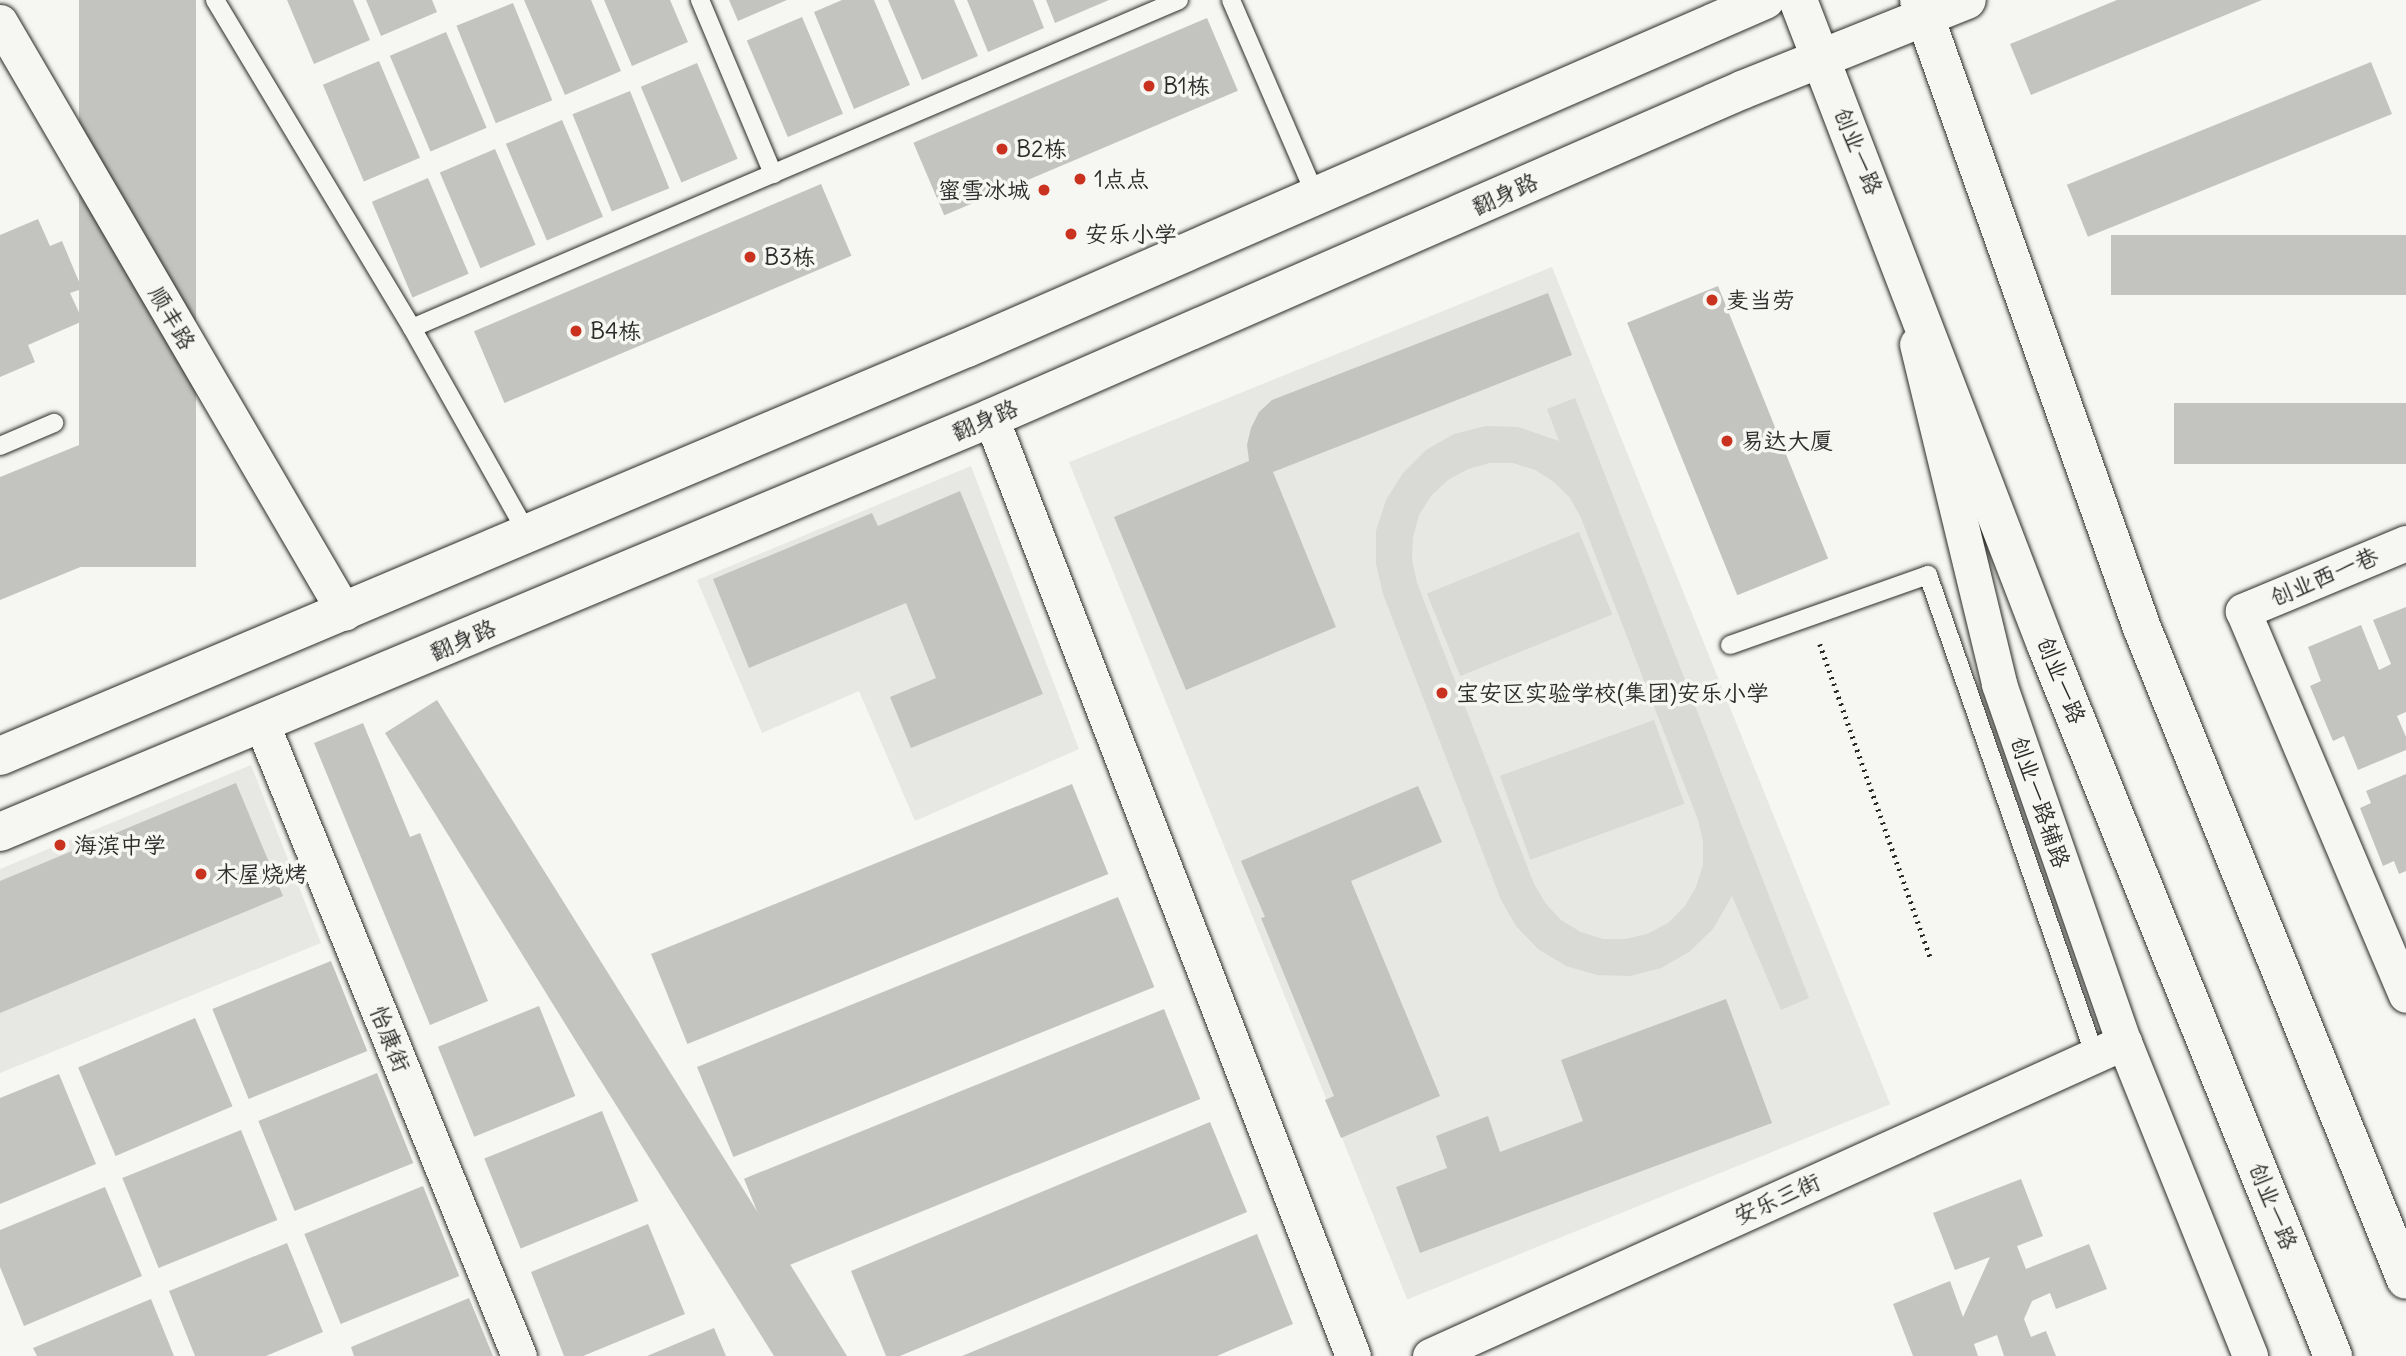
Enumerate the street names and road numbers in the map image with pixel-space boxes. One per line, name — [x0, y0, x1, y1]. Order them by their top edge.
street label: 创业一路 — [1828, 103, 1888, 199]
street label: 翻身路 — [1468, 167, 1542, 221]
street label: 顺丰路 — [143, 281, 201, 355]
street label: 翻身路 — [948, 394, 1022, 446]
street label: 创业西一巷 — [2266, 542, 2382, 612]
street label: 翻身路 — [426, 614, 500, 666]
street label: 创业一路 — [2031, 632, 2091, 728]
street label: 创业一路辅路 — [2004, 732, 2076, 872]
street label: 怡康街 — [364, 1002, 416, 1076]
street label: 创业一路 — [2243, 1158, 2303, 1254]
street label: 安乐三街 — [1729, 1168, 1825, 1230]

